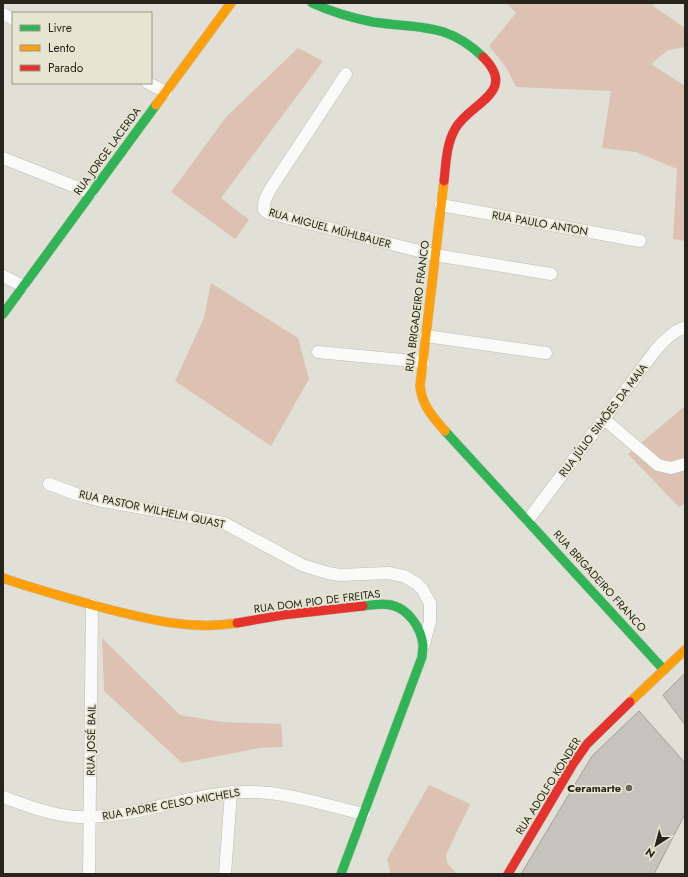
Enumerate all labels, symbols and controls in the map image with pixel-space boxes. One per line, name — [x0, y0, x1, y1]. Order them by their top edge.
legend — [12, 12, 152, 84]
text: Livre — [48, 19, 72, 37]
text: Lento — [48, 39, 76, 57]
text: Parado — [48, 59, 84, 77]
street label: RUA JORGE LACERDA — [70, 103, 145, 198]
street label: RUA MIGUEL MÜHLBAUER — [267, 204, 394, 252]
street label: RUA PAULO ANTON — [491, 207, 589, 239]
street label: RUA BRIGADEIRO FRANCO — [401, 239, 433, 373]
street label: RUA JÚLIO SIMÕES DA MAIA — [555, 359, 651, 480]
street label: RUA PASTOR WILHELM QUAST — [78, 486, 226, 532]
street label: RUA BRIGADEIRO FRANCO — [550, 527, 650, 636]
street label: RUA DOM PIO DE FREITAS — [253, 585, 381, 617]
street label: RUA JOSÉ BAIL — [82, 704, 100, 776]
street label: RUA ADOLFO KONDER — [512, 734, 585, 838]
place label: Ceramarte — [567, 780, 621, 796]
marker: Ceramarte — [624, 783, 634, 793]
street label: RUA PADRE CELSO MICHELS — [101, 784, 241, 824]
north arrow — [636, 825, 676, 865]
text: N — [642, 844, 658, 862]

